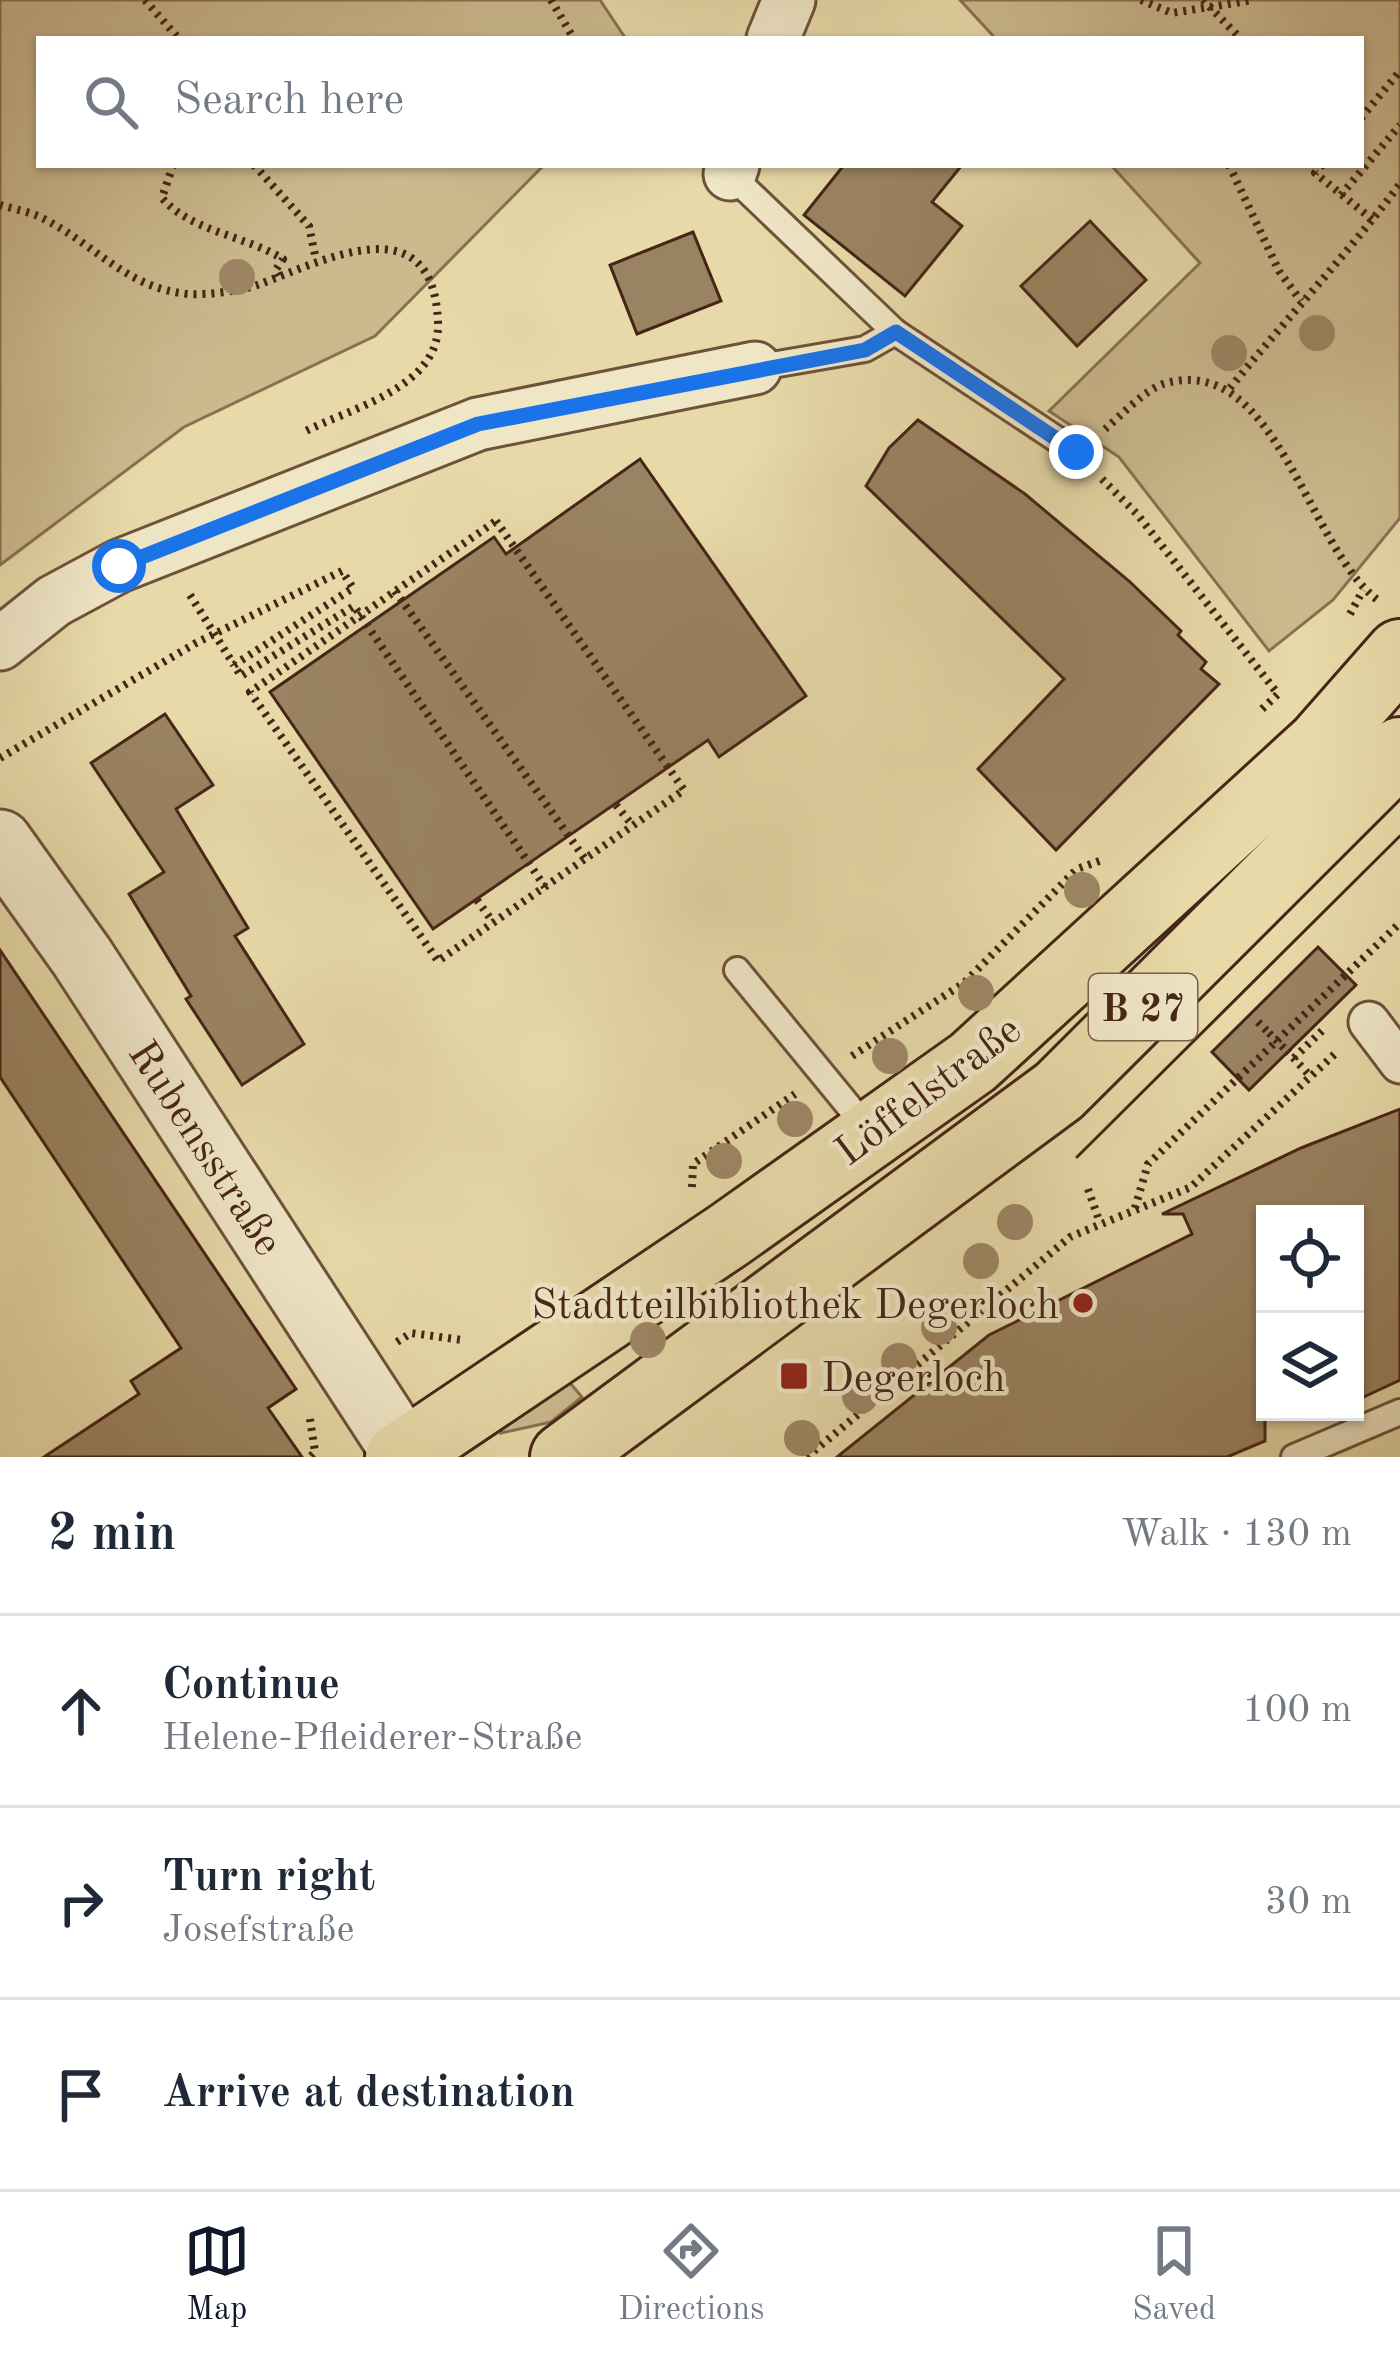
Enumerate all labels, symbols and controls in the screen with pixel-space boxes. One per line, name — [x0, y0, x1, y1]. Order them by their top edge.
search box — [36, 36, 1364, 168]
icon: search — [78, 69, 144, 135]
text: Search here — [174, 79, 404, 124]
route end — [1049, 425, 1103, 479]
route start — [92, 539, 146, 593]
road number: B 27 — [1089, 974, 1197, 1040]
street label: Löffelstraße — [829, 1009, 1030, 1175]
street label: Rubensstraße — [119, 1034, 288, 1264]
map controls — [1256, 1205, 1364, 1421]
button: locate — [1256, 1205, 1364, 1313]
place label: Stadtteilbibliothek Degerloch — [531, 1286, 1059, 1328]
marker: Stadtteilbibliothek Degerloch — [1070, 1290, 1096, 1316]
button: layers — [1256, 1313, 1364, 1421]
place label: Degerloch — [821, 1359, 1006, 1401]
marker: Degerloch — [778, 1360, 810, 1392]
text: 2 min — [48, 1510, 176, 1561]
text: Walk · 130 m — [1121, 1515, 1352, 1554]
text: Continue — [162, 1664, 340, 1709]
icon: ahead — [48, 1678, 114, 1744]
text: 100 m — [1242, 1691, 1352, 1730]
text: Helene-Pfleiderer-Straße — [162, 1719, 582, 1758]
text: Turn right — [162, 1856, 375, 1901]
icon: right — [48, 1870, 114, 1936]
text: 30 m — [1265, 1883, 1352, 1922]
text: Josefstraße — [162, 1911, 354, 1950]
icon: arrive — [48, 2062, 114, 2128]
text: Arrive at destination — [162, 2072, 575, 2117]
tab: Map — [184, 2218, 250, 2331]
tab: Directions — [618, 2218, 764, 2331]
tab: Saved — [1132, 2218, 1216, 2331]

